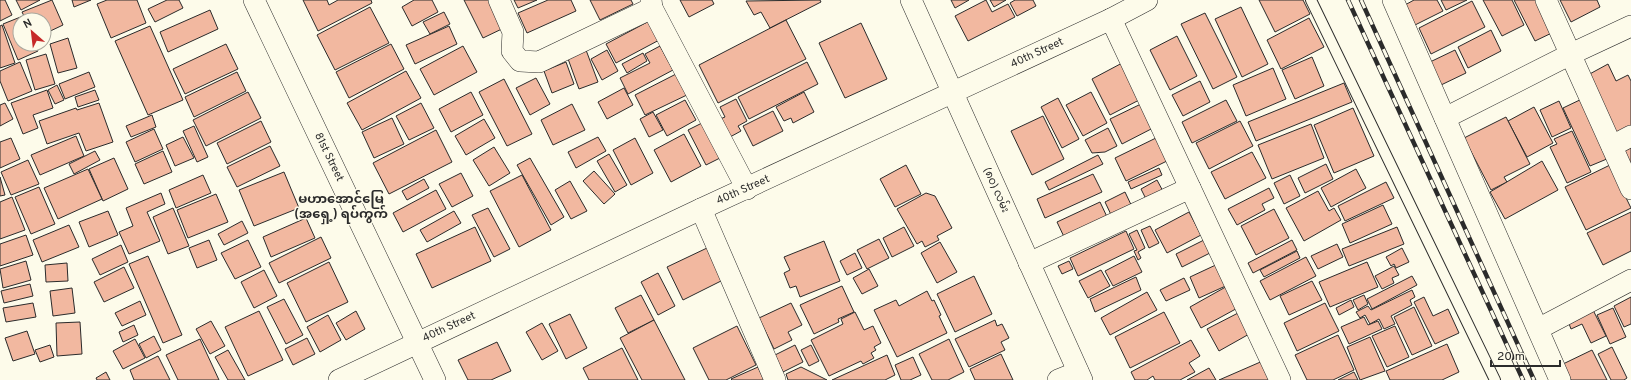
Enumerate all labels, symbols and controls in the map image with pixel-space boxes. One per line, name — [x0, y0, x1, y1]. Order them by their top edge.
north arrow — [12, 12, 52, 52]
text: N — [21, 16, 35, 32]
street label: 40th Street — [1008, 35, 1066, 71]
street label: 81st Street — [311, 130, 347, 184]
street label: (၈၀) လမ်း — [980, 165, 1013, 215]
street label: 40th Street — [714, 172, 772, 208]
district label: မဟာအောင်မြေ (အရှေ့) ရပ်ကွက် — [294, 189, 388, 225]
street label: 40th Street — [420, 309, 478, 345]
scale bar — [1491, 342, 1560, 368]
text: 20 m — [1497, 349, 1525, 365]

